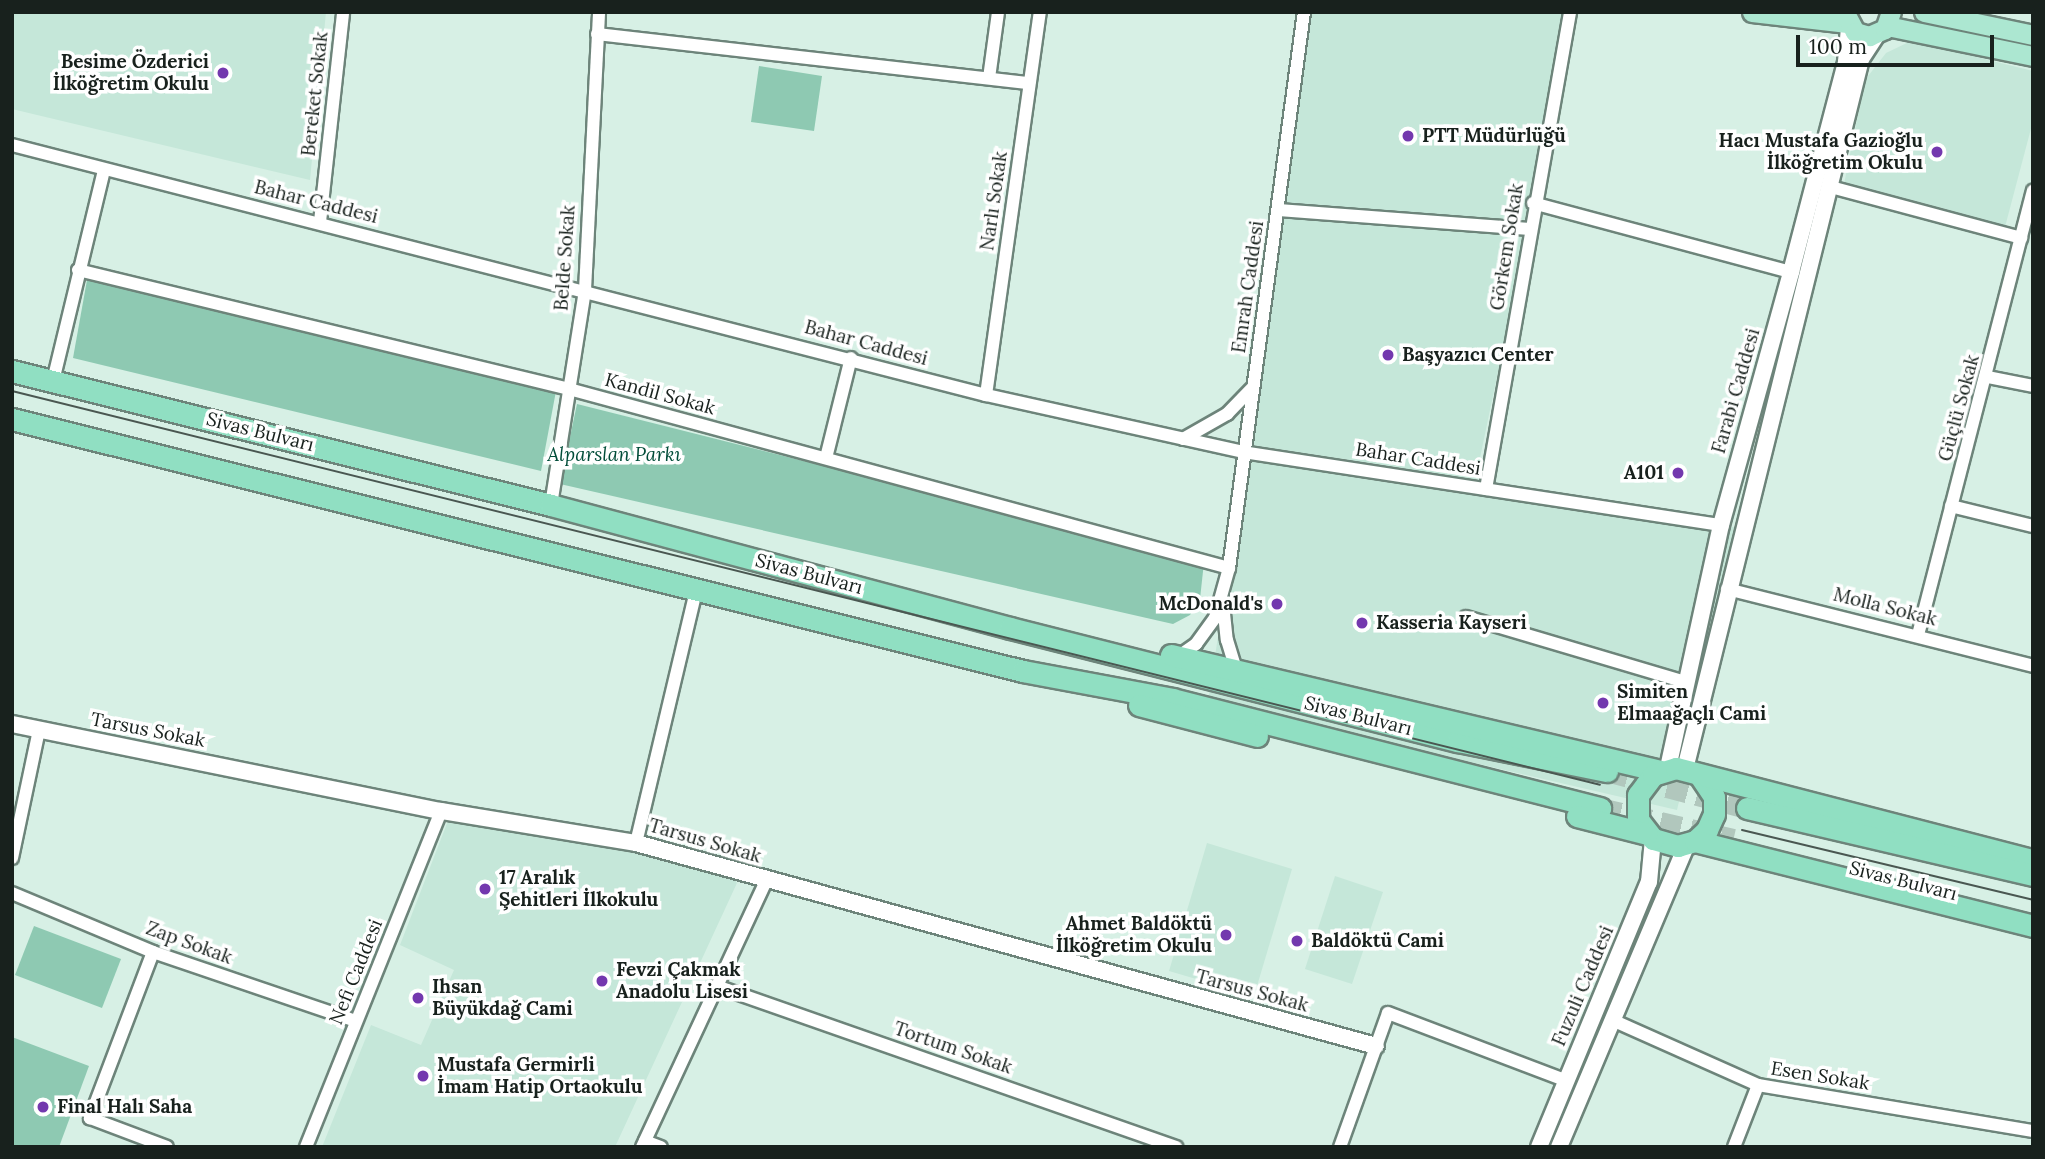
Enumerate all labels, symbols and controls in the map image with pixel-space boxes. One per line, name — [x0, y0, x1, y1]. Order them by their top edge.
scale bar — [1800, 21, 1998, 65]
street label: Bereket Sokak — [297, 31, 333, 157]
text: 100 m — [1809, 33, 1867, 60]
place label: Besime Özderici İlköğretim Okulu — [53, 51, 209, 95]
marker: Besime Özderici İlköğretim Okulu — [215, 65, 231, 81]
place label: PTT Müdürlüğü — [1422, 125, 1566, 147]
marker: PTT Müdürlüğü — [1400, 128, 1416, 144]
place label: Hacı Mustafa Gazioğlu İlköğretim Okulu — [1719, 130, 1923, 174]
marker: Hacı Mustafa Gazioğlu İlköğretim Okulu — [1929, 144, 1945, 160]
street label: Narlı Sokak — [976, 150, 1012, 252]
street label: Bahar Caddesi — [252, 176, 380, 228]
street label: Görkem Sokak — [1486, 182, 1528, 312]
street label: Belde Sokak — [550, 204, 580, 312]
street label: Emrah Caddesi — [1227, 219, 1269, 355]
street label: Bahar Caddesi — [802, 316, 930, 370]
street label: Farabi Caddesi — [1707, 326, 1765, 456]
place label: Başyazıcı Center — [1402, 344, 1554, 366]
marker: Başyazıcı Center — [1380, 347, 1396, 363]
street label: Güçlü Sokak — [1934, 352, 1984, 464]
street label: Kandil Sokak — [602, 368, 718, 420]
street label: Sivas Bulvarı — [204, 408, 316, 456]
street label: Bahar Caddesi — [1354, 438, 1482, 480]
park label: Alparslan Parkı — [547, 444, 681, 466]
place label: A101 — [1624, 462, 1664, 484]
marker: A101 — [1670, 465, 1686, 481]
street label: Sivas Bulvarı — [753, 549, 865, 599]
street label: Molla Sokak — [1831, 583, 1939, 631]
place label: McDonald's — [1158, 593, 1263, 615]
marker: McDonald's — [1269, 596, 1285, 612]
place label: Kasseria Kayseri — [1376, 612, 1527, 634]
marker: Kasseria Kayseri — [1354, 615, 1370, 631]
place label: Simiten Elmaağaçlı Cami — [1617, 681, 1766, 725]
street label: Sivas Bulvarı — [1302, 692, 1414, 740]
marker: Simiten Elmaağaçlı Cami — [1595, 695, 1611, 711]
street label: Tarsus Sokak — [89, 708, 207, 752]
street label: Tarsus Sokak — [646, 814, 764, 868]
street label: Sivas Bulvarı — [1847, 857, 1959, 905]
place label: 17 Aralık Şehitleri İlkokulu — [499, 867, 658, 911]
marker: 17 Aralık Şehitleri İlkokulu — [477, 881, 493, 897]
place label: Ahmet Baldöktü İlköğretim Okulu — [1056, 913, 1212, 957]
street label: Nefi Caddesi — [325, 916, 387, 1028]
street label: Zap Sokak — [143, 917, 235, 969]
street label: Fuzuli Caddesi — [1547, 922, 1619, 1050]
marker: Ahmet Baldöktü İlköğretim Okulu — [1218, 927, 1234, 943]
place label: Baldöktü Cami — [1311, 930, 1444, 952]
marker: Baldöktü Cami — [1289, 933, 1305, 949]
place label: Fevzi Çakmak Anadolu Lisesi — [616, 959, 748, 1003]
street label: Tarsus Sokak — [1193, 965, 1311, 1017]
marker: Fevzi Çakmak Anadolu Lisesi — [594, 973, 610, 989]
place label: Ihsan Büyükdağ Cami — [432, 976, 573, 1020]
marker: Ihsan Büyükdağ Cami — [410, 990, 426, 1006]
street label: Tortum Sokak — [891, 1017, 1015, 1079]
place label: Mustafa Germirli İmam Hatip Ortaokulu — [437, 1054, 642, 1098]
street label: Esen Sokak — [1769, 1057, 1871, 1095]
marker: Mustafa Germirli İmam Hatip Ortaokulu — [415, 1068, 431, 1084]
place label: Final Halı Saha — [57, 1096, 192, 1118]
marker: Final Halı Saha — [35, 1099, 51, 1115]

